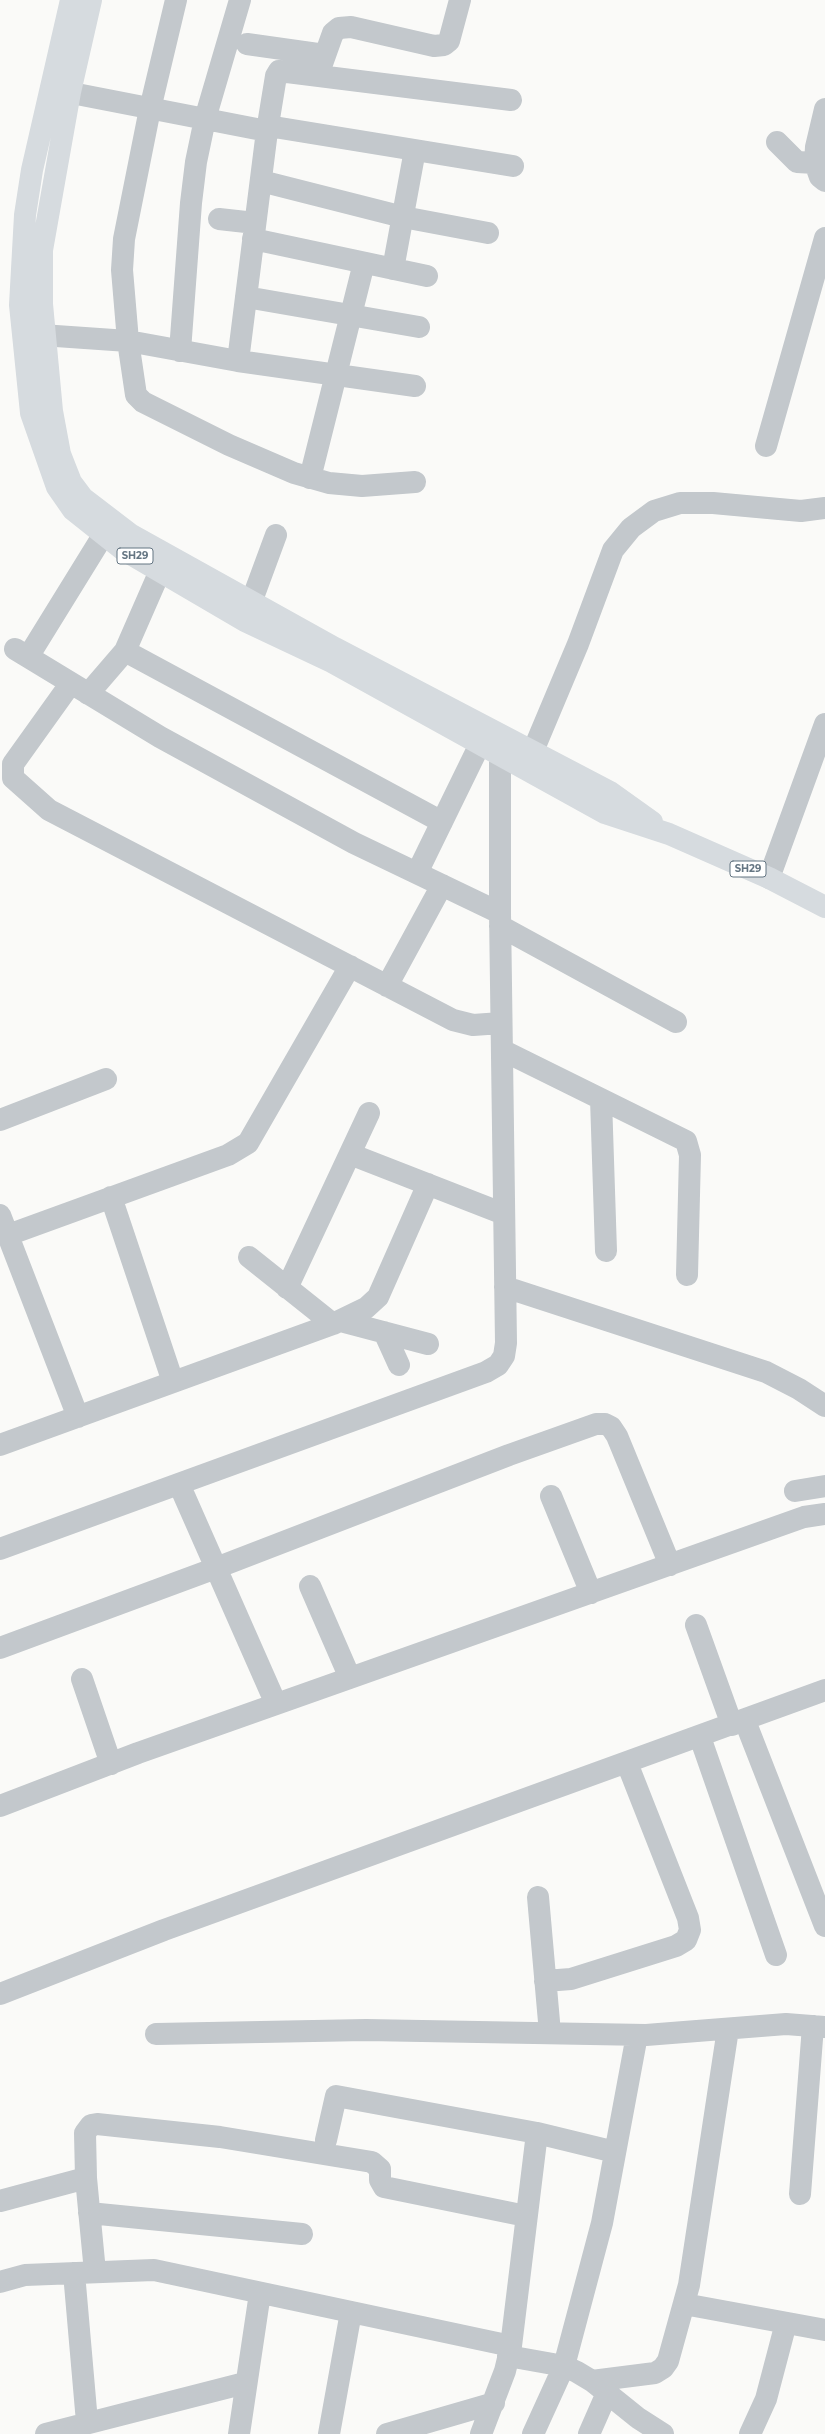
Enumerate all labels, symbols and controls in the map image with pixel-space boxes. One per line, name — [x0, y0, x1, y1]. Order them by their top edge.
road number: SH29 — [117, 548, 153, 564]
road number: SH29 — [730, 861, 766, 877]

